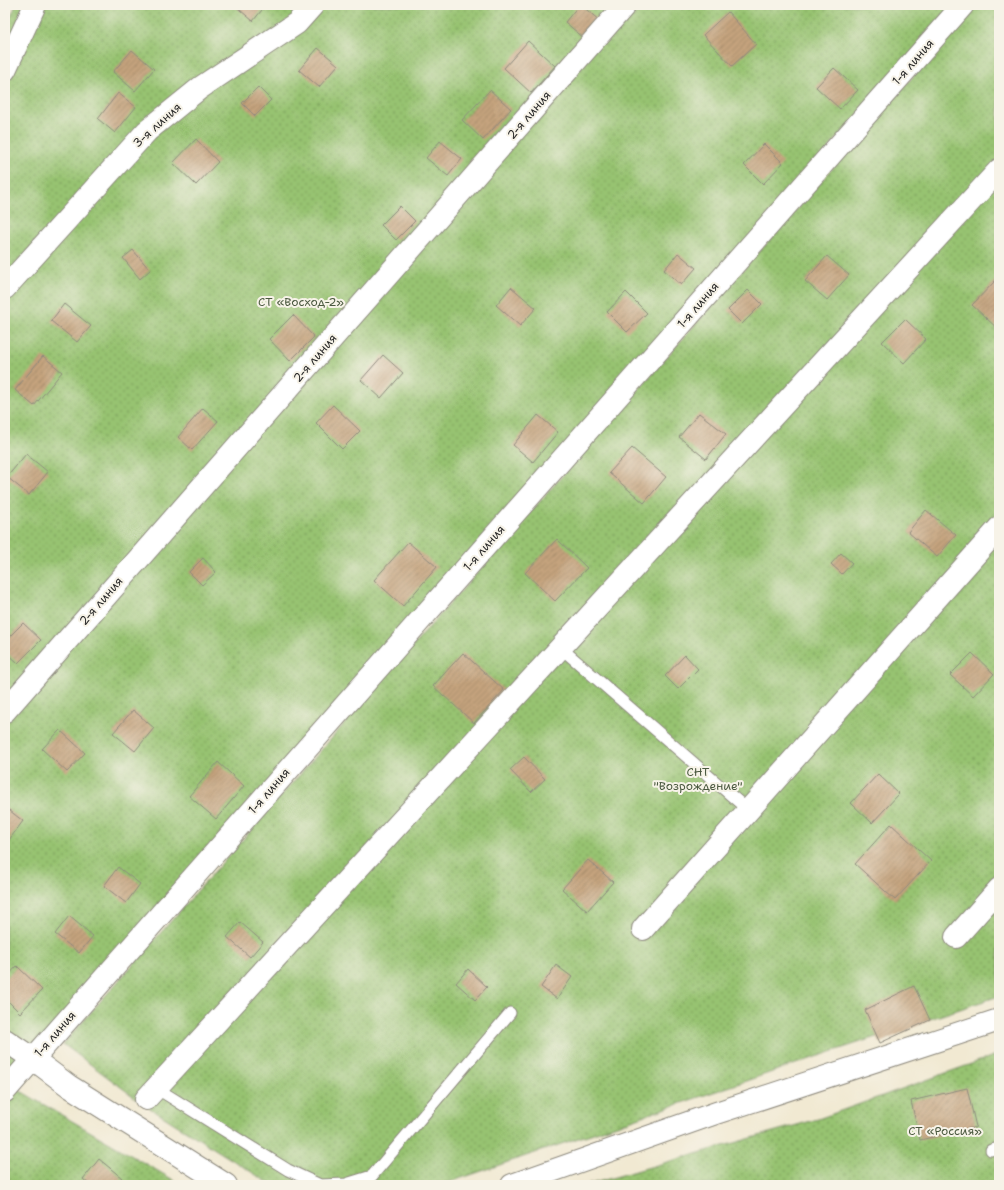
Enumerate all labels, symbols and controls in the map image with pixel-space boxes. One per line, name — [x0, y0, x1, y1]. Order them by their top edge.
street label: 1-я линия — [889, 36, 937, 88]
street label: 2-я линия — [504, 87, 554, 143]
street label: 3-я линия — [129, 99, 185, 151]
street label: 1-я линия — [674, 279, 722, 331]
park label: СТ «Восход-2» — [258, 294, 344, 310]
street label: 2-я линия — [290, 330, 340, 386]
street label: 1-я линия — [460, 522, 508, 574]
street label: 2-я линия — [76, 573, 126, 629]
park label: СНТ "Возрождение" — [653, 764, 743, 794]
street label: 1-я линия — [245, 765, 293, 817]
street label: 1-я линия — [31, 1008, 79, 1060]
park label: СТ «Россия» — [908, 1123, 982, 1139]

